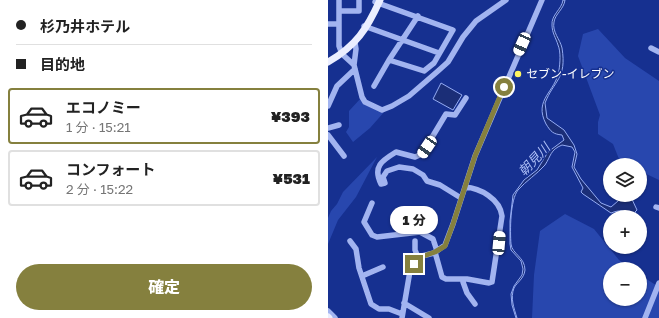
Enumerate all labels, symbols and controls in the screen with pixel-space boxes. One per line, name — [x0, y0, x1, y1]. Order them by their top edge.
text: 杉乃井ホテル — [40, 17, 130, 35]
car — [512, 31, 532, 57]
text: 目的地 — [40, 55, 85, 73]
place label: セブン-イレブン — [526, 66, 615, 81]
marker: セブン-イレブン — [513, 69, 523, 79]
route start — [495, 78, 513, 96]
icon: car — [18, 98, 54, 134]
text: エコノミー — [66, 98, 141, 116]
text: ¥393 — [271, 107, 310, 125]
text: 1 分 · 15:21 — [66, 119, 131, 135]
car — [415, 134, 439, 160]
water label: 朝見川 — [515, 138, 555, 179]
map controls — [603, 158, 647, 306]
button: layers — [603, 158, 647, 202]
icon: car — [18, 160, 54, 196]
text: コンフォート — [66, 160, 156, 178]
text: ¥531 — [273, 169, 310, 187]
text: 2 分 · 15:22 — [66, 181, 133, 197]
callout: 1 分 — [390, 206, 438, 234]
button: + — [603, 210, 647, 254]
text: 1 分 — [402, 212, 426, 228]
car — [492, 231, 506, 255]
route end — [405, 255, 423, 273]
button: − — [603, 262, 647, 306]
button: 確定 — [16, 264, 312, 310]

